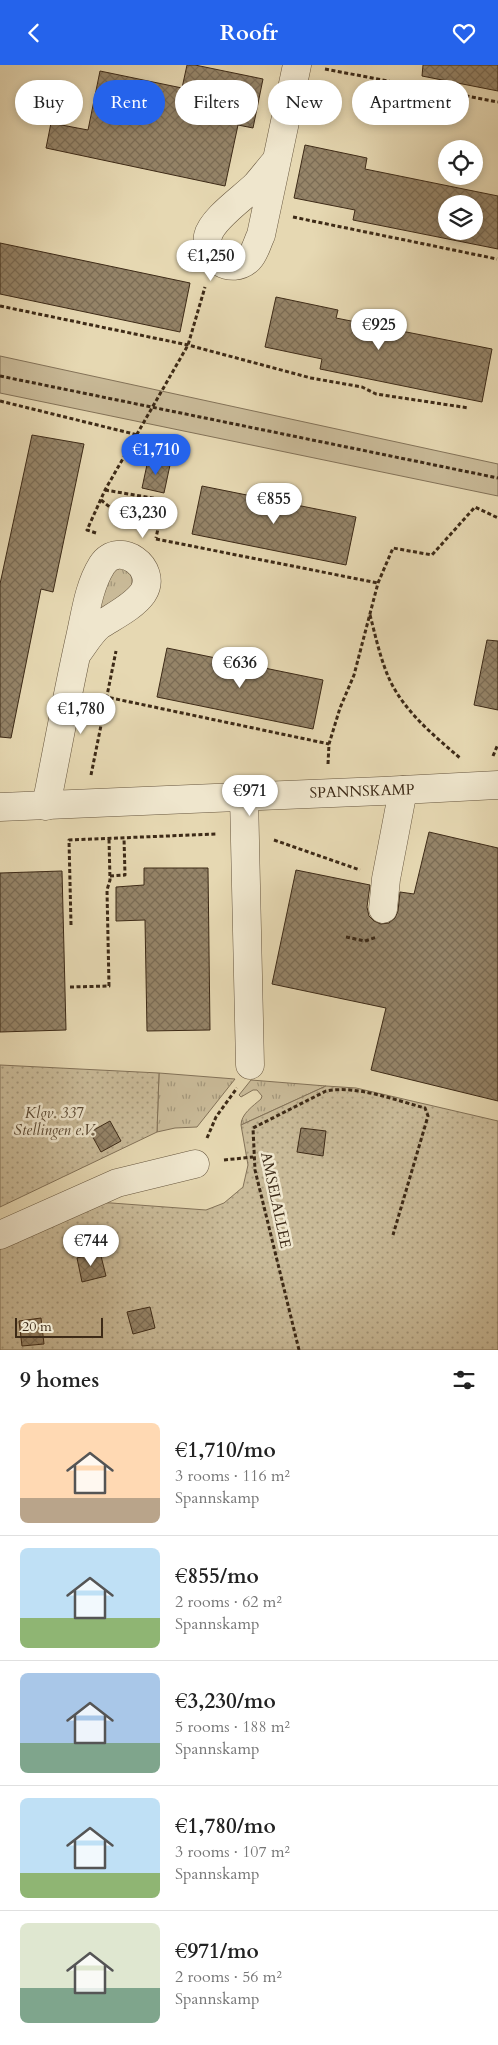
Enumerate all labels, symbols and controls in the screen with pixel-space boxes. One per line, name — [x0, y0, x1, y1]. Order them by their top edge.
text: Roofr — [220, 18, 278, 48]
icon: back — [20, 19, 48, 47]
icon: heart — [450, 19, 478, 47]
chip: Buy — [15, 80, 83, 125]
chip: Rent — [93, 80, 165, 125]
chip: Filters — [175, 80, 258, 125]
chip: New — [268, 80, 342, 125]
chip: Apartment — [352, 80, 469, 125]
map controls — [438, 140, 483, 240]
button: locate — [438, 140, 483, 185]
button: layers — [438, 195, 483, 240]
pin: €1,250 — [170, 239, 252, 282]
text: €1,250 — [188, 245, 235, 267]
pin: €925 — [349, 309, 409, 351]
text: €925 — [362, 314, 396, 336]
pin: €1,710 — [115, 433, 197, 476]
text: €1,710 — [133, 439, 180, 461]
pin: €855 — [244, 483, 304, 525]
text: €855 — [257, 488, 291, 510]
pin: €3,230 — [102, 497, 184, 539]
text: €3,230 — [120, 502, 167, 524]
pin: €636 — [210, 647, 270, 689]
text: €636 — [223, 652, 257, 674]
pin: €1,780 — [40, 693, 122, 735]
text: €1,780 — [58, 698, 105, 720]
pin: €971 — [220, 775, 280, 817]
street label: SPANNSKAMP — [309, 779, 415, 803]
text: €971 — [233, 780, 267, 802]
park label: Klgv. 337 Stellingen e.V. — [14, 1103, 97, 1140]
street label: AMSELALLEE — [256, 1150, 296, 1250]
pin: €744 — [61, 1225, 121, 1267]
text: €744 — [74, 1230, 108, 1252]
scale bar — [15, 1315, 102, 1338]
text: 20 m — [22, 1317, 52, 1336]
text: 9 homes — [20, 1366, 99, 1395]
icon: filters — [450, 1366, 478, 1394]
text: €1,710/mo — [175, 1436, 276, 1465]
icon: home — [60, 1443, 120, 1503]
text: 3 rooms · 116 m² — [175, 1465, 290, 1487]
text: Spannskamp — [175, 1487, 260, 1509]
text: €855/mo — [175, 1562, 259, 1591]
icon: home — [60, 1568, 120, 1628]
text: 2 rooms · 62 m² — [175, 1591, 282, 1613]
text: Spannskamp — [175, 1613, 260, 1635]
text: €3,230/mo — [175, 1687, 276, 1716]
icon: home — [60, 1693, 120, 1753]
text: 5 rooms · 188 m² — [175, 1716, 290, 1738]
text: Spannskamp — [175, 1738, 260, 1760]
text: €1,780/mo — [175, 1812, 276, 1841]
icon: home — [60, 1818, 120, 1878]
text: 3 rooms · 107 m² — [175, 1841, 290, 1863]
text: Spannskamp — [175, 1863, 260, 1885]
text: €971/mo — [175, 1937, 259, 1966]
icon: home — [60, 1943, 120, 2003]
text: 2 rooms · 56 m² — [175, 1966, 282, 1988]
text: Spannskamp — [175, 1988, 260, 2010]

